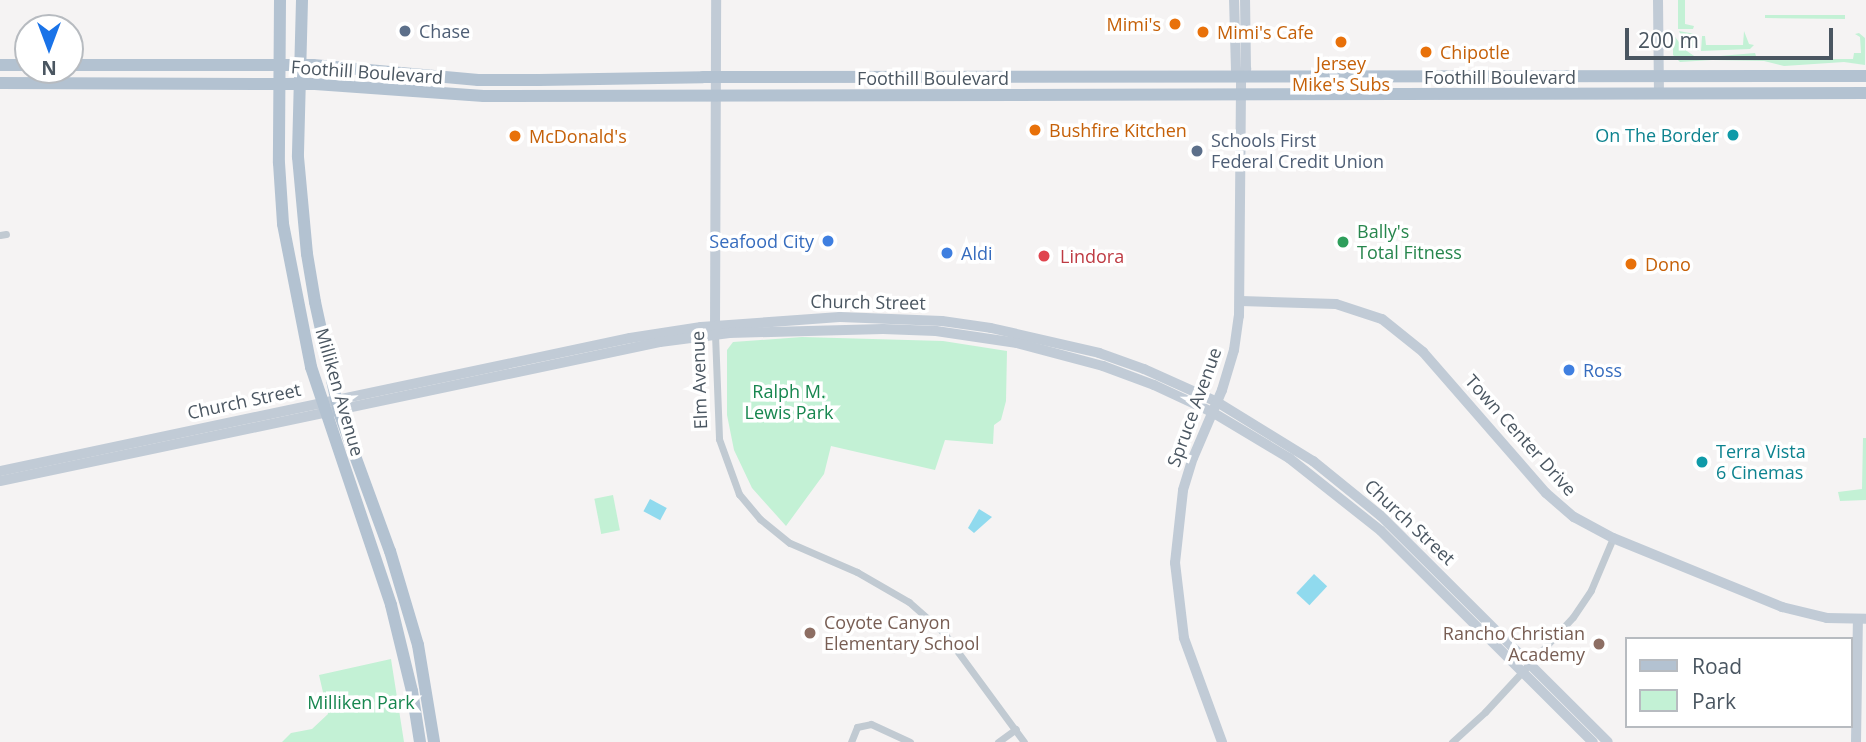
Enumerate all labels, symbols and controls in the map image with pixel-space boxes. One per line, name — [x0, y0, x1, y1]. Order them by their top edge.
place label: Mimi's — [1107, 13, 1161, 35]
north arrow — [14, 14, 84, 84]
scale bar — [1628, 14, 1836, 58]
marker: Mimi's — [1167, 16, 1183, 32]
place label: Chase — [419, 20, 470, 42]
place label: Mimi's Cafe — [1217, 21, 1314, 43]
marker: Chase — [397, 23, 413, 39]
marker: Mimi's Cafe — [1195, 24, 1211, 40]
text: 200 m — [1638, 26, 1699, 54]
marker: Jersey Mike's Subs — [1333, 34, 1349, 50]
place label: Chipotle — [1440, 41, 1510, 63]
marker: Chipotle — [1418, 44, 1434, 60]
place label: Jersey Mike's Subs — [1292, 53, 1390, 96]
text: N — [41, 55, 57, 81]
street label: Foothill Boulevard — [290, 56, 444, 88]
street label: Foothill Boulevard — [1424, 66, 1576, 88]
street label: Foothill Boulevard — [857, 67, 1009, 89]
place label: Bushfire Kitchen — [1049, 119, 1187, 141]
marker: Bushfire Kitchen — [1027, 122, 1043, 138]
place label: On The Border — [1595, 124, 1719, 146]
place label: McDonald's — [529, 125, 627, 147]
marker: On The Border — [1725, 127, 1741, 143]
marker: McDonald's — [507, 128, 523, 144]
place label: Schools First Federal Credit Union — [1211, 130, 1384, 172]
marker: Schools First Federal Credit Union — [1189, 143, 1205, 159]
place label: Bally's Total Fitness — [1357, 221, 1462, 264]
place label: Seafood City — [709, 230, 814, 252]
marker: Seafood City — [820, 233, 836, 249]
marker: Bally's Total Fitness — [1335, 234, 1351, 250]
place label: Aldi — [961, 242, 992, 264]
marker: Aldi — [939, 245, 955, 261]
place label: Lindora — [1060, 245, 1124, 267]
marker: Lindora — [1034, 246, 1054, 266]
place label: Dono — [1645, 253, 1691, 275]
marker: Dono — [1623, 256, 1639, 272]
street label: Church Street — [810, 290, 926, 314]
street label: Milliken Avenue — [311, 325, 369, 459]
street label: Elm Avenue — [686, 330, 712, 430]
street label: Spruce Avenue — [1162, 344, 1226, 470]
place label: Ross — [1583, 359, 1622, 381]
marker: Ross — [1561, 362, 1577, 378]
street label: Town Center Drive — [1461, 370, 1581, 500]
street label: Church Street — [185, 378, 303, 424]
park label: Ralph M. Lewis Park — [745, 381, 833, 424]
place label: Terra Vista 6 Cinemas — [1716, 441, 1806, 484]
marker: Terra Vista 6 Cinemas — [1694, 454, 1710, 470]
street label: Church Street — [1360, 475, 1460, 569]
place label: Coyote Canyon Elementary School — [824, 612, 980, 654]
place label: Rancho Christian Academy — [1443, 623, 1585, 666]
marker: Coyote Canyon Elementary School — [802, 625, 818, 641]
marker: Rancho Christian Academy — [1591, 636, 1607, 652]
legend — [1624, 637, 1852, 728]
text: Road — [1692, 652, 1742, 680]
text: Park — [1692, 687, 1736, 715]
park label: Milliken Park — [307, 691, 415, 713]

